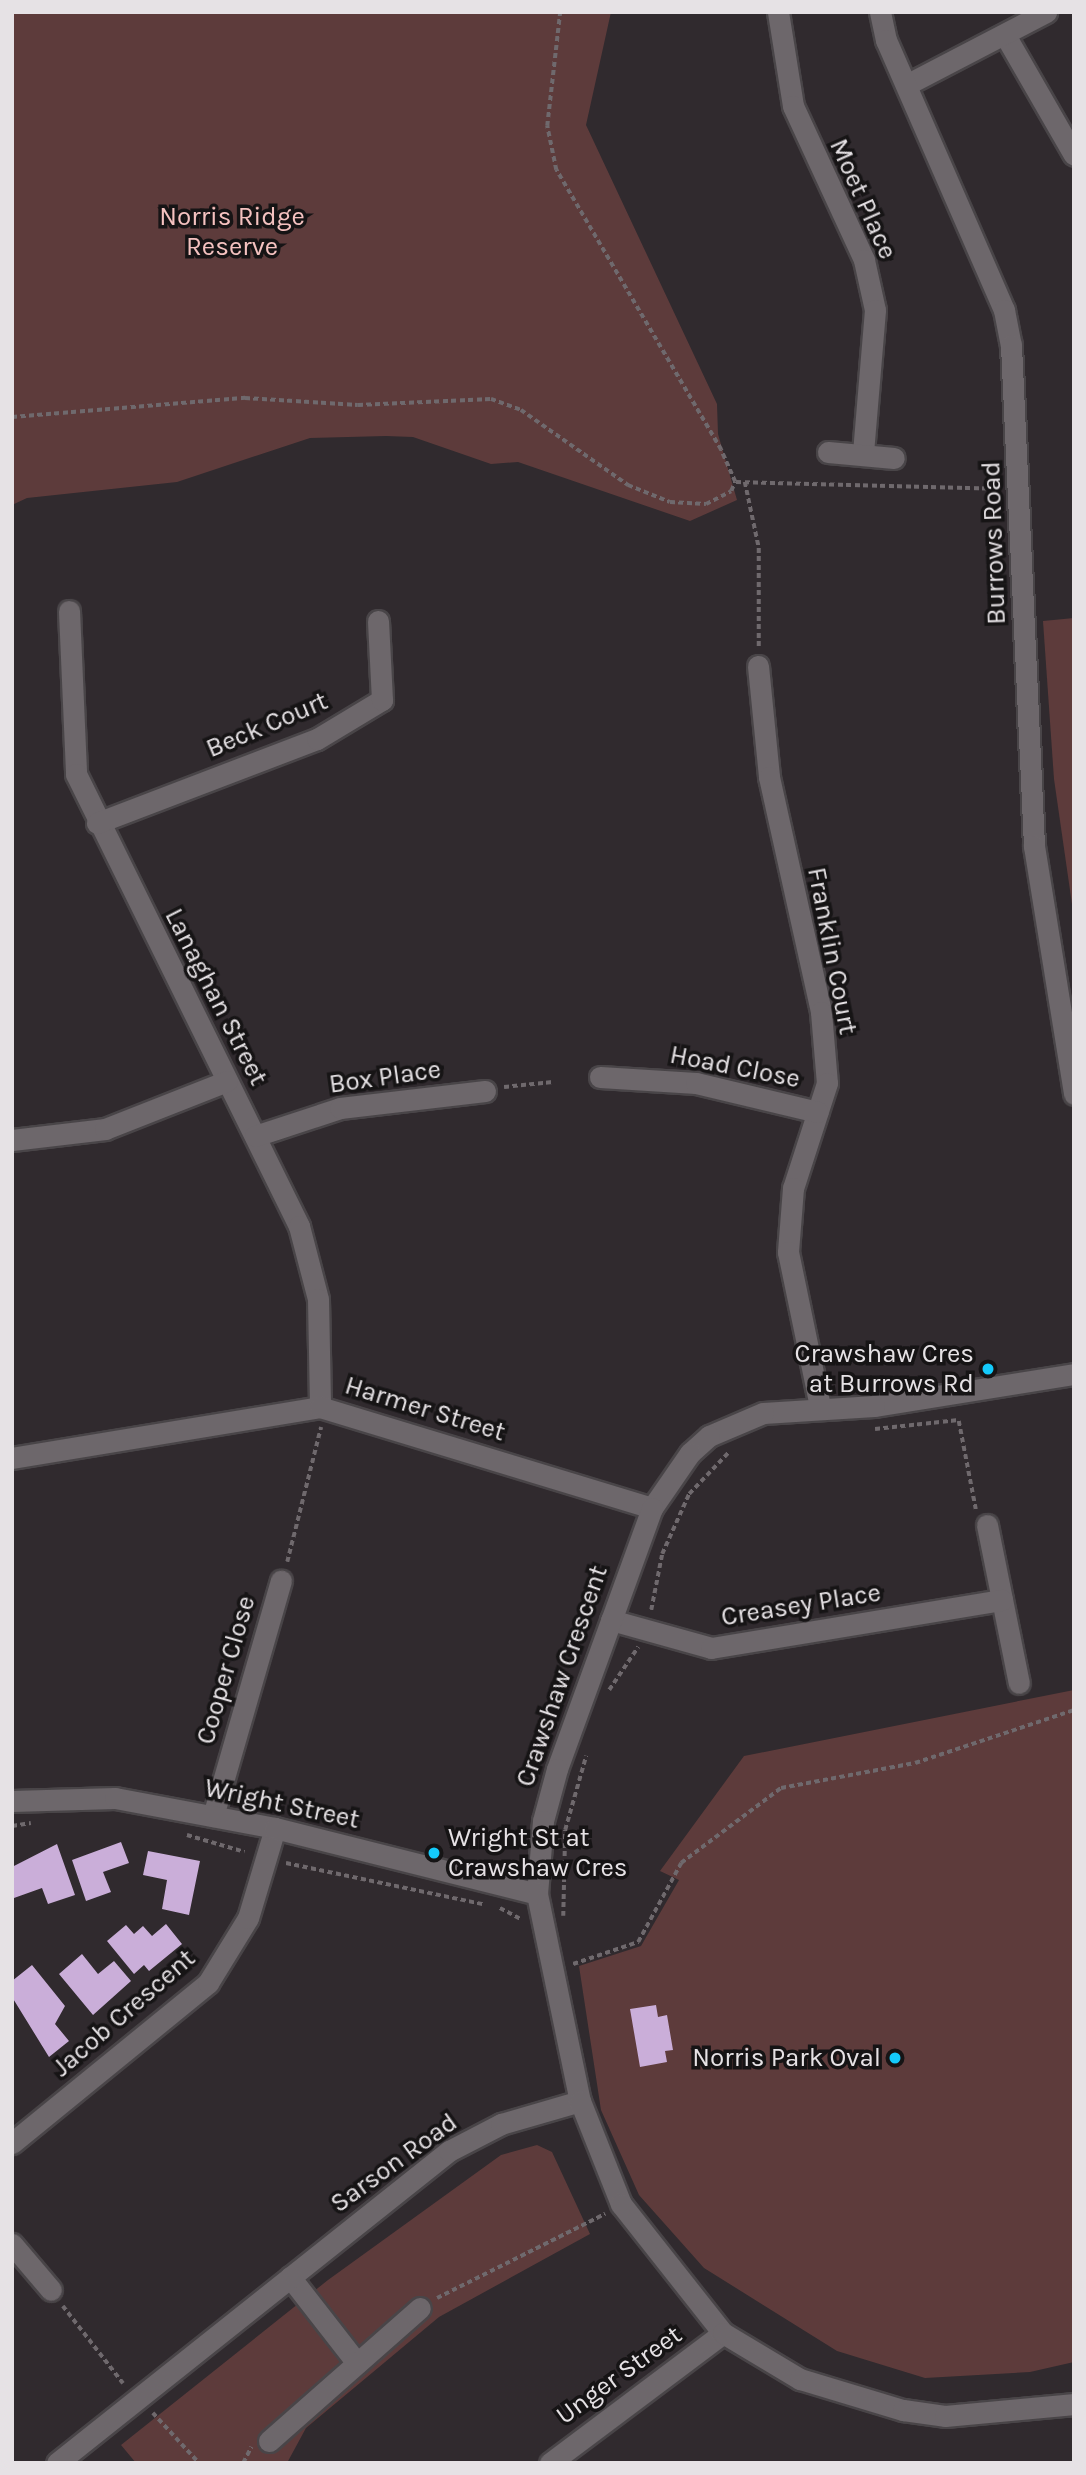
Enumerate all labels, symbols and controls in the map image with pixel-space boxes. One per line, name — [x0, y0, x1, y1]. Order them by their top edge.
street label: Moet Place — [823, 134, 903, 264]
park label: Norris Ridge Reserve — [159, 201, 305, 262]
street label: Burrows Road — [976, 461, 1012, 625]
street label: Beck Court — [202, 685, 332, 765]
street label: Franklin Court — [801, 865, 863, 1037]
street label: Lanaghan Street — [158, 903, 274, 1091]
street label: Hoad Close — [667, 1039, 803, 1095]
street label: Box Place — [327, 1054, 443, 1100]
place label: Crawshaw Cres at Burrows Rd — [794, 1338, 974, 1400]
marker: Crawshaw Cres at Burrows Rd — [980, 1361, 996, 1377]
street label: Harmer Street — [341, 1370, 509, 1448]
street label: Crawshaw Crescent — [510, 1561, 614, 1791]
street label: Creasey Place — [719, 1577, 883, 1633]
street label: Cooper Close — [190, 1592, 262, 1748]
street label: Wright Street — [202, 1772, 362, 1836]
place label: Wright St at Crawshaw Cres — [448, 1822, 628, 1884]
marker: Wright St at Crawshaw Cres — [426, 1845, 442, 1861]
street label: Jacob Crescent — [46, 1943, 202, 2083]
place label: Norris Park Oval — [692, 2042, 881, 2074]
marker: Norris Park Oval — [887, 2050, 903, 2066]
street label: Sarson Road — [325, 2107, 463, 2219]
street label: Unger Street — [550, 2319, 688, 2431]

